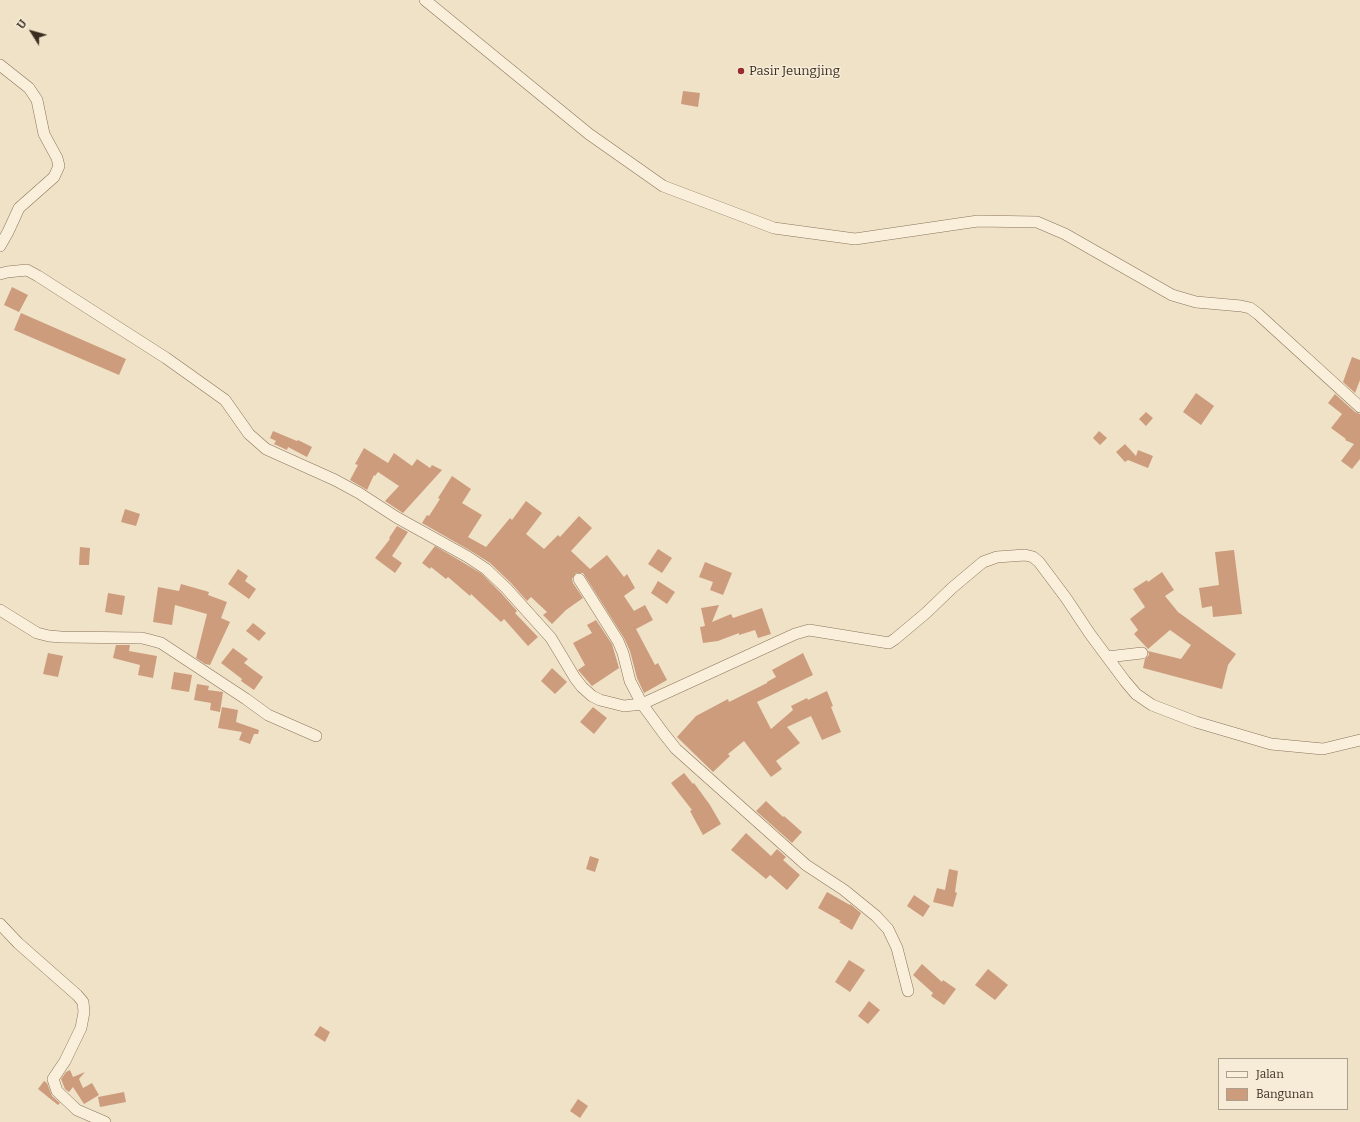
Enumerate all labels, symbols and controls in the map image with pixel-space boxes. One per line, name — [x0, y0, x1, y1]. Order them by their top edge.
north arrow — [12, 12, 52, 52]
text: U — [14, 17, 30, 32]
place label: Pasir Jeungjing — [749, 63, 840, 79]
marker: Pasir Jeungjing — [736, 66, 746, 76]
legend — [1218, 1058, 1348, 1110]
text: Jalan — [1256, 1067, 1284, 1081]
text: Bangunan — [1256, 1087, 1314, 1101]

